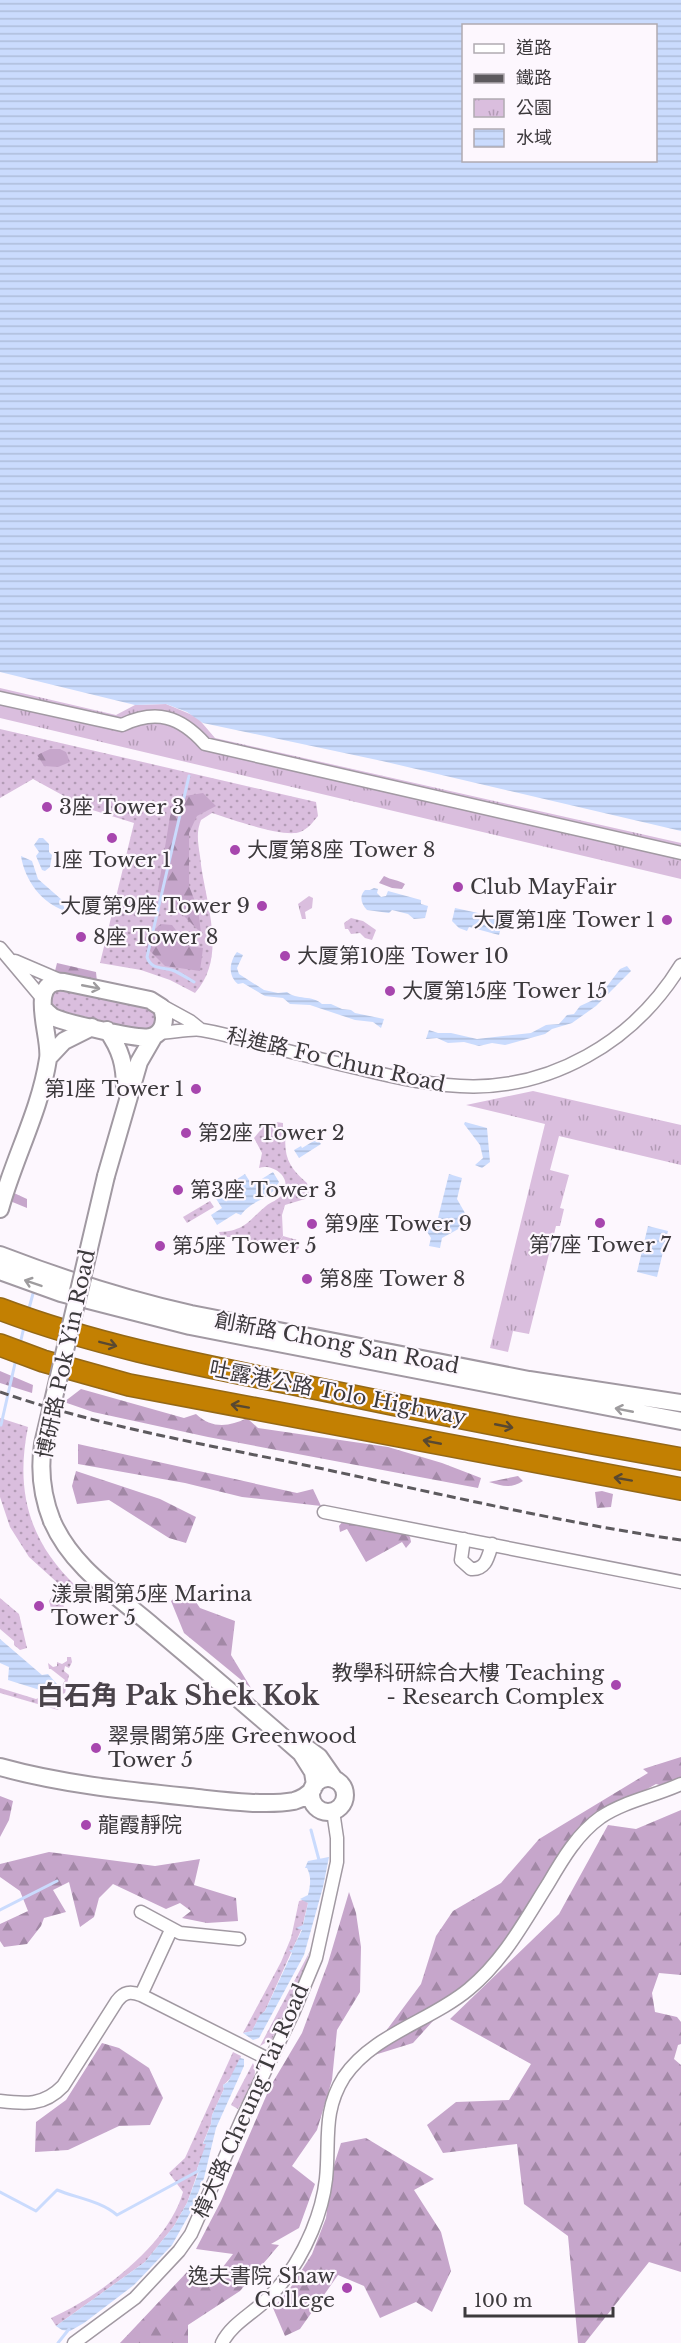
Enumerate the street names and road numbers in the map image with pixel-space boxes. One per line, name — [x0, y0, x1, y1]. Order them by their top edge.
street label: 科進路 Fo Chun Road — [224, 1022, 448, 1098]
street label: 博研路 Pok Yin Road — [31, 1247, 101, 1461]
street label: 創新路 Chong San Road — [213, 1307, 461, 1379]
street label: 吐露港公路 Tolo Highway — [207, 1355, 469, 1431]
street label: 樟大路 Cheung Tai Road — [187, 1980, 315, 2222]

